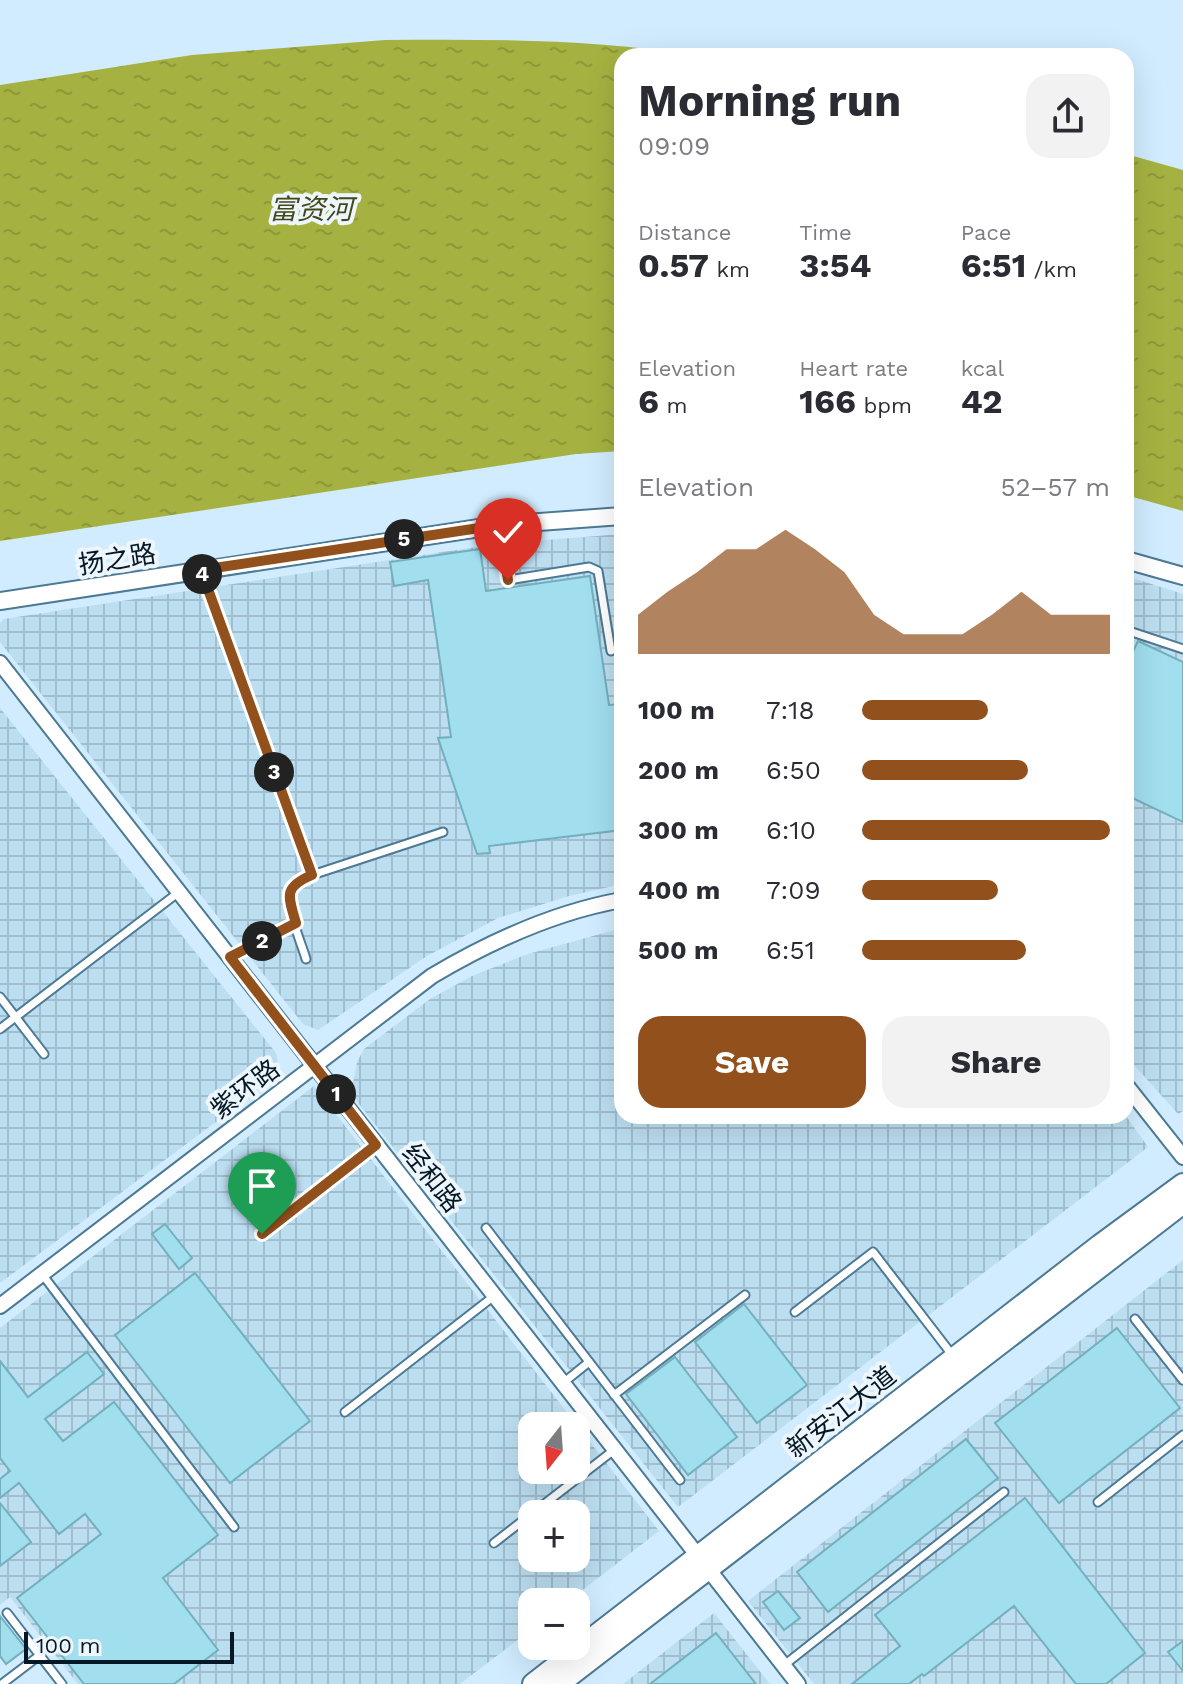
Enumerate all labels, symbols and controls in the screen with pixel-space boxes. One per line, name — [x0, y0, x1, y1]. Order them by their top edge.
button: share — [1026, 74, 1110, 158]
text: Morning run — [638, 75, 901, 127]
text: 09:09 — [638, 131, 710, 161]
water label: 富资河 — [269, 193, 358, 226]
text: Distance — [638, 220, 732, 245]
text: Time — [799, 220, 852, 245]
text: Pace — [961, 220, 1012, 245]
text: 0.57 — [638, 245, 709, 285]
text: 3:54 — [799, 245, 872, 285]
text: 6:51 — [961, 245, 1026, 285]
text: km — [709, 257, 750, 282]
text: /km — [1026, 257, 1077, 282]
text: Elevation — [638, 356, 736, 381]
text: Heart rate — [799, 356, 908, 381]
text: kcal — [961, 356, 1004, 381]
text: 6 — [638, 381, 659, 421]
text: 166 — [799, 381, 856, 421]
text: 42 — [961, 381, 1002, 421]
text: m — [659, 393, 687, 418]
text: bpm — [856, 393, 912, 418]
text: Elevation — [638, 472, 754, 502]
text: 52–57 m — [1000, 472, 1110, 502]
pin — [474, 498, 542, 580]
icon: check — [486, 510, 530, 554]
pin: 5 — [384, 519, 424, 559]
text: 5 — [398, 526, 410, 551]
street label: 扬之路 — [76, 538, 158, 580]
pin: 4 — [182, 554, 222, 594]
text: 4 — [195, 561, 209, 586]
text: 100 m — [638, 695, 715, 725]
text: 7:18 — [766, 695, 814, 725]
pin: 3 — [254, 752, 294, 792]
text: 200 m — [638, 755, 719, 785]
text: 6:50 — [766, 755, 821, 785]
text: 3 — [267, 759, 281, 784]
text: 300 m — [638, 815, 719, 845]
text: 6:10 — [766, 815, 816, 845]
text: 400 m — [638, 875, 720, 905]
text: 7:09 — [766, 875, 821, 905]
pin: 2 — [242, 921, 282, 961]
text: 2 — [255, 928, 269, 953]
text: 500 m — [638, 935, 719, 965]
text: 6:51 — [766, 935, 815, 965]
button: Save — [638, 1016, 866, 1108]
button: Share — [882, 1016, 1110, 1108]
street label: 紫环路 — [205, 1054, 285, 1124]
pin: 1 — [316, 1074, 356, 1114]
text: 1 — [331, 1081, 341, 1106]
street label: 经和路 — [396, 1138, 468, 1218]
pin — [228, 1152, 296, 1234]
icon: arrive — [240, 1164, 284, 1208]
street label: 新安江大道 — [781, 1360, 901, 1464]
north arrow — [518, 1412, 590, 1484]
map controls — [518, 1412, 590, 1660]
button: + — [518, 1500, 590, 1572]
button: − — [518, 1588, 590, 1660]
scale bar — [24, 1628, 234, 1664]
text: 100 m — [36, 1633, 100, 1658]

